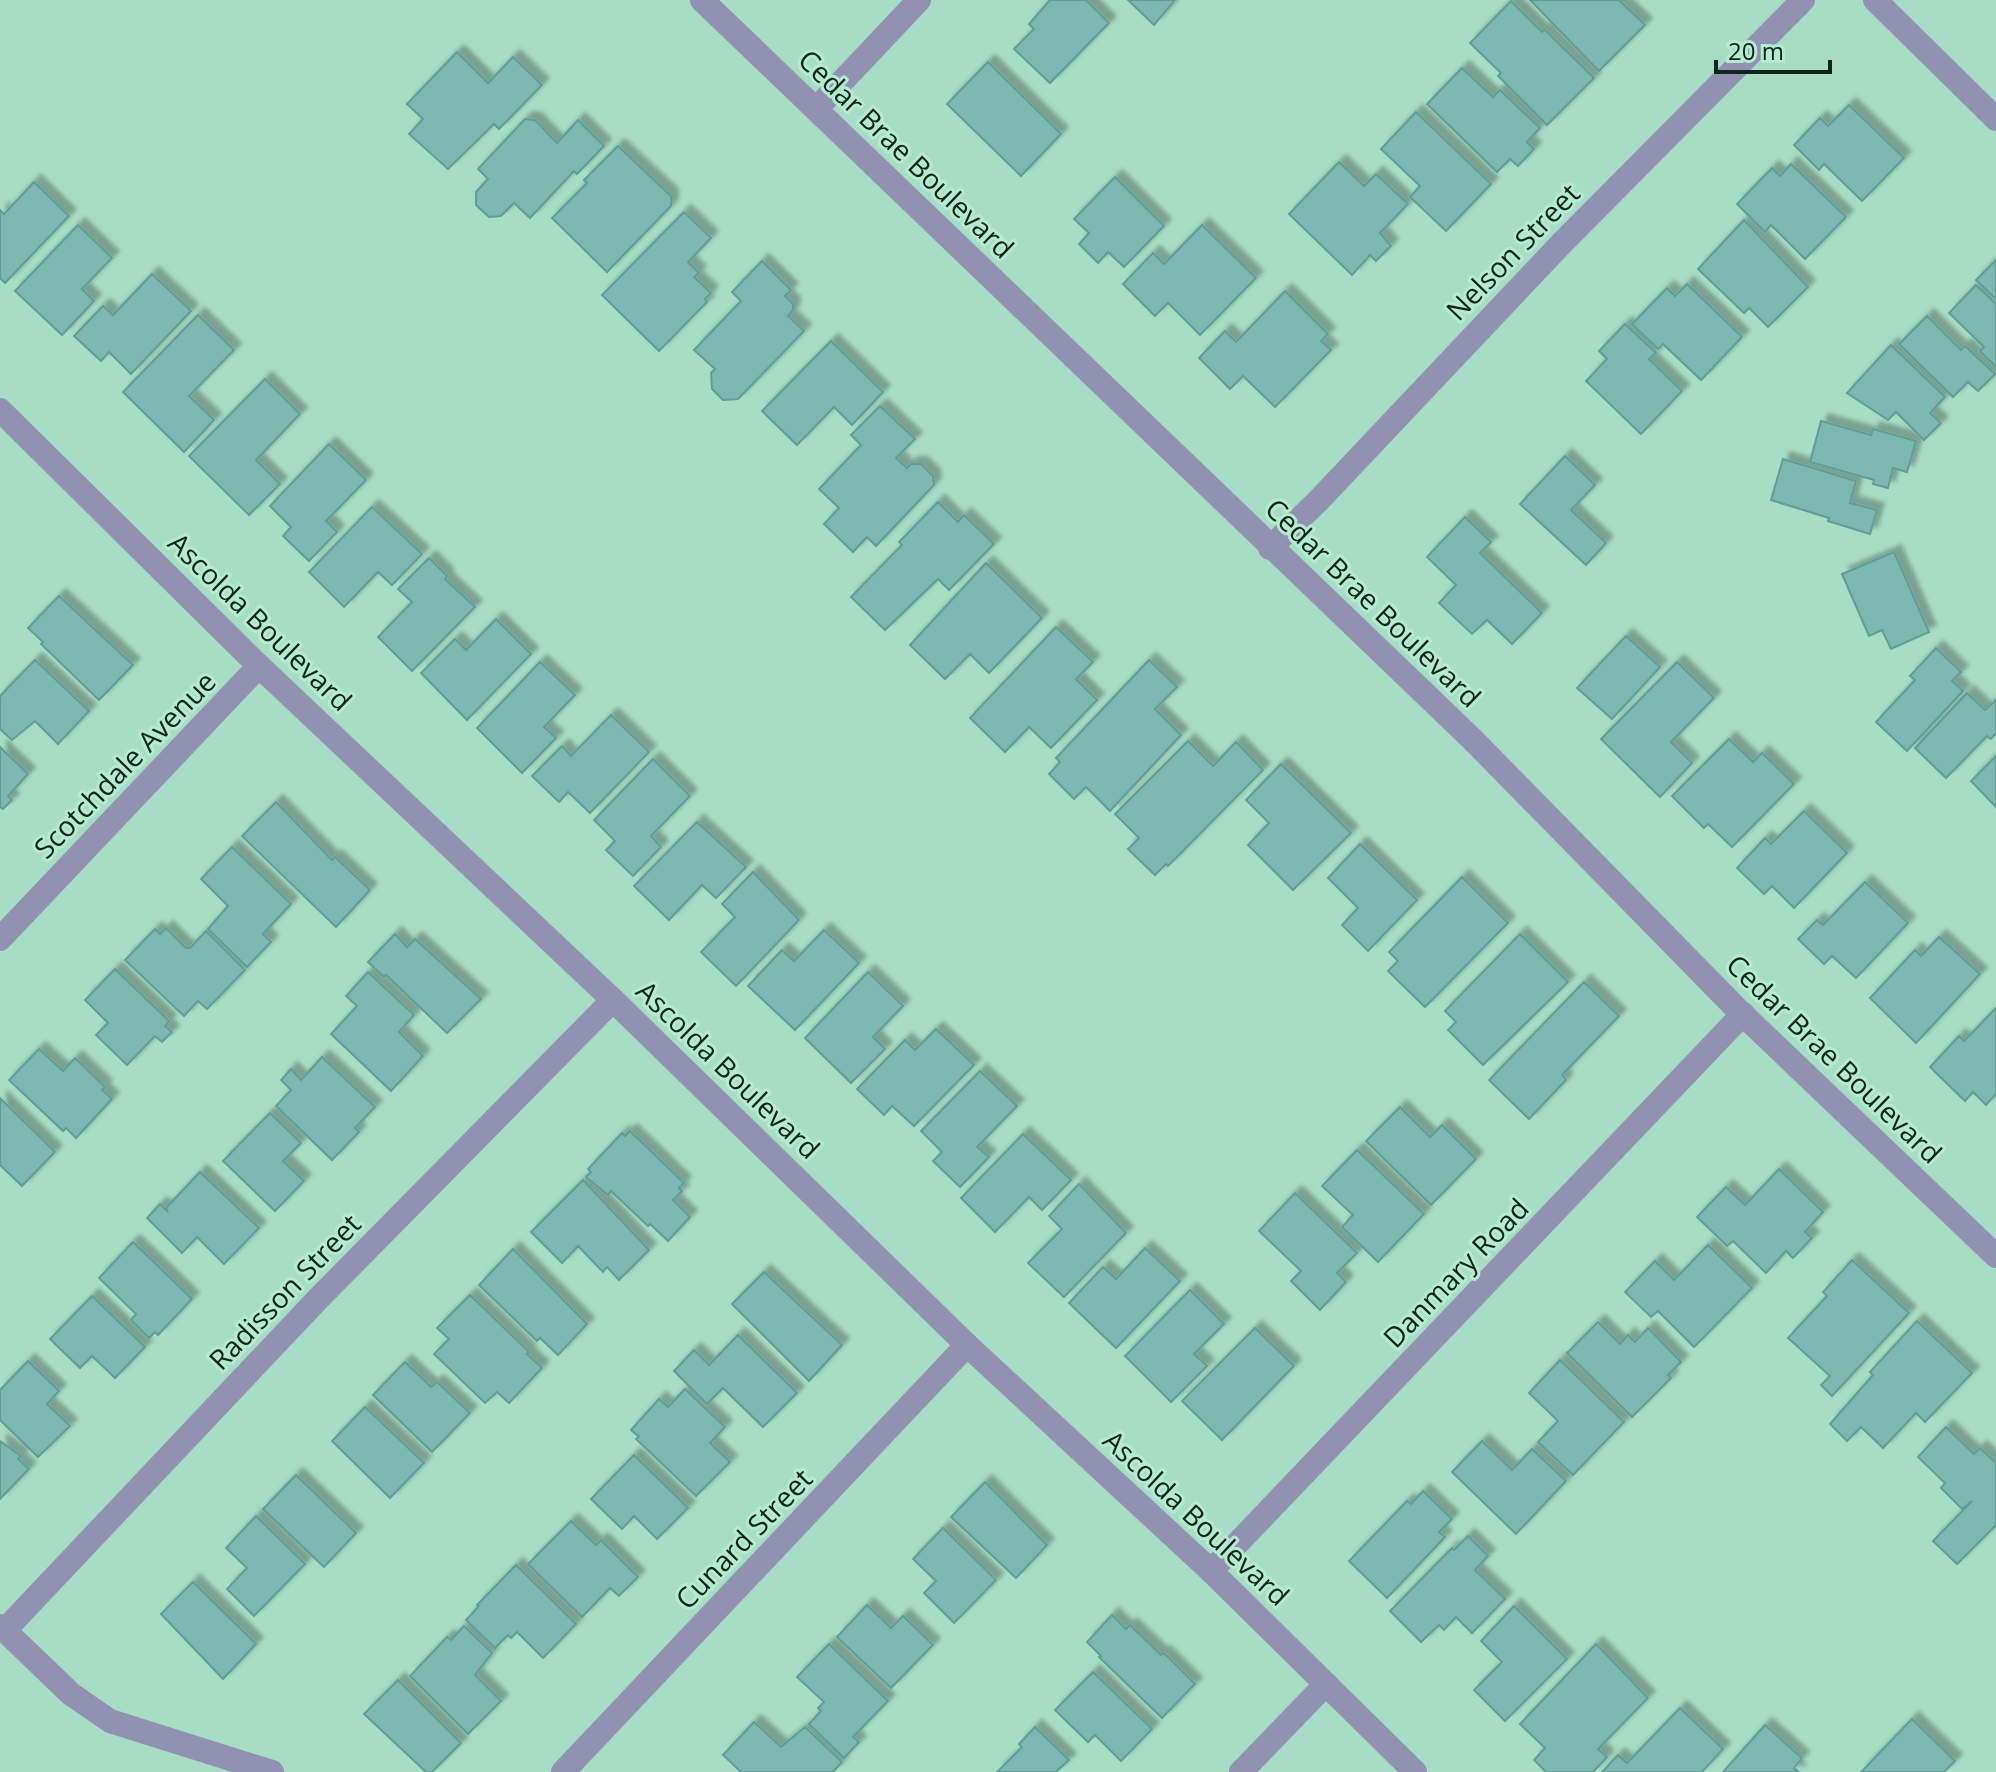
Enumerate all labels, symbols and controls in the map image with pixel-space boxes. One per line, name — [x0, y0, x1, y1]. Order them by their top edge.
scale bar — [1716, 24, 1830, 74]
text: 20 m — [1728, 34, 1784, 67]
street label: Cedar Brae Boulevard — [791, 40, 1023, 266]
street label: Nelson Street — [1437, 175, 1587, 328]
street label: Cedar Brae Boulevard — [1258, 489, 1490, 715]
street label: Ascolda Boulevard — [161, 524, 361, 719]
street label: Scotchdale Avenue — [25, 662, 224, 866]
street label: Cedar Brae Boulevard — [1719, 945, 1951, 1171]
street label: Ascolda Boulevard — [629, 972, 829, 1167]
street label: Danmary Road — [1374, 1189, 1536, 1355]
street label: Radisson Street — [200, 1205, 369, 1378]
street label: Ascolda Boulevard — [1095, 1421, 1298, 1613]
street label: Cunard Street — [667, 1460, 820, 1617]

